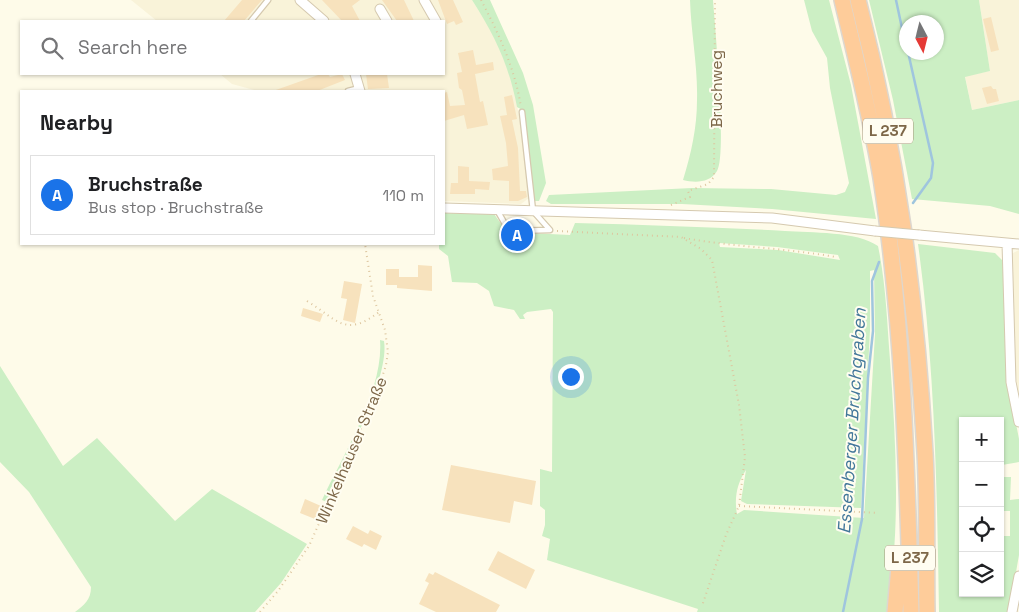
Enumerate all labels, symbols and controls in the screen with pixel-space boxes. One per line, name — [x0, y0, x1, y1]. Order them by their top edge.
north arrow — [899, 15, 944, 60]
search box — [20, 20, 445, 75]
icon: search — [38, 34, 66, 62]
text: Search here — [78, 35, 188, 60]
street label: Bruchweg — [706, 50, 727, 128]
text: Nearby — [40, 109, 113, 136]
road number: L 237 — [863, 118, 913, 144]
text: Bruchstraße — [88, 172, 203, 197]
text: A — [52, 185, 62, 206]
text: 110 m — [382, 185, 424, 206]
text: Bus stop · Bruchstraße — [88, 197, 264, 218]
pin: A — [501, 216, 533, 254]
water label: Essenberger Bruchgraben — [832, 306, 871, 535]
your location — [558, 364, 584, 390]
street label: Winkelhauser Straße — [311, 374, 392, 527]
map controls — [959, 417, 1004, 597]
button: + — [959, 417, 1004, 462]
button: − — [959, 462, 1004, 507]
button: locate — [959, 507, 1004, 552]
road number: L 237 — [885, 546, 935, 570]
button: layers — [959, 552, 1004, 597]

